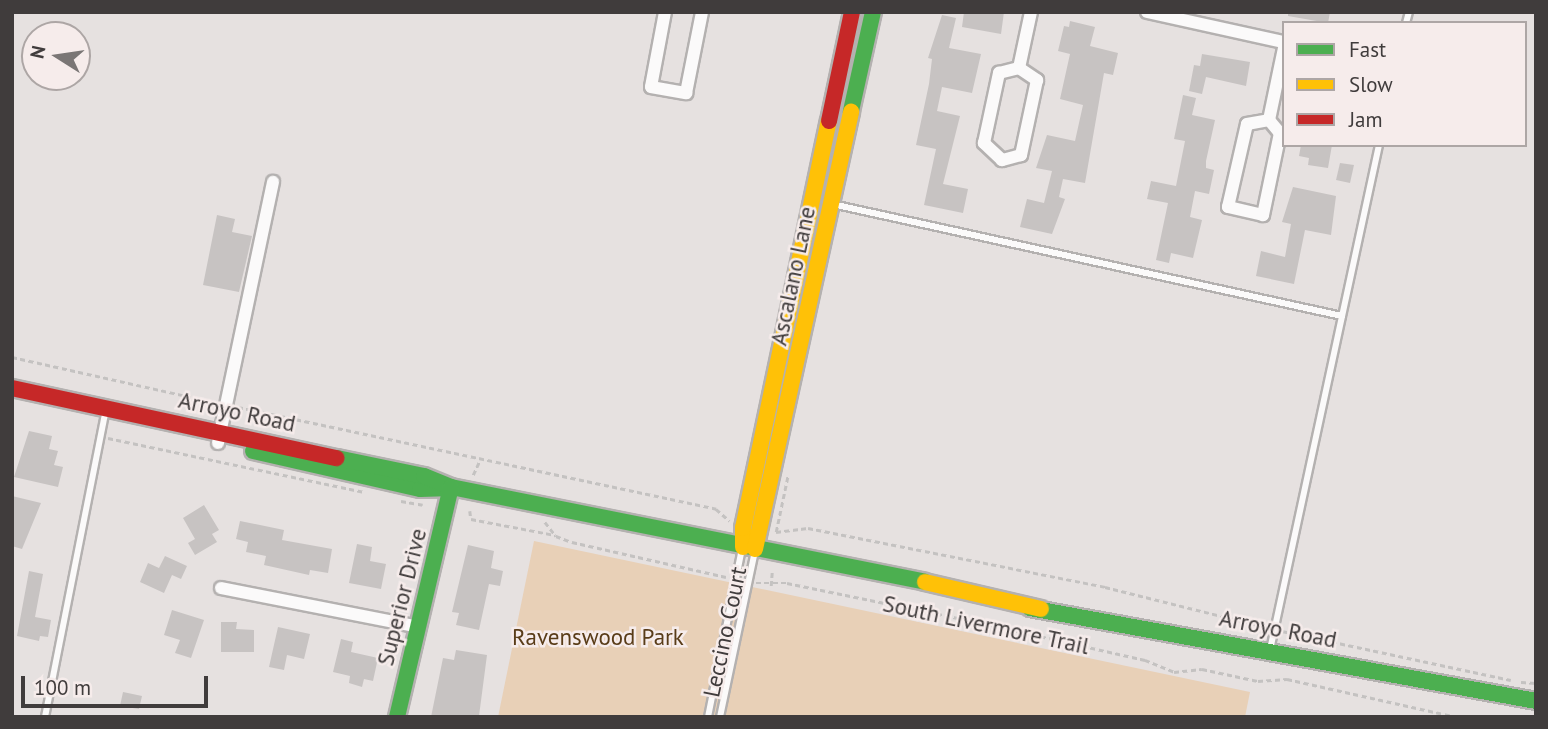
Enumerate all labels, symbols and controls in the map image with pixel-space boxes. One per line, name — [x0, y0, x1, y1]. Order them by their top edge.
north arrow — [21, 21, 91, 91]
legend — [1282, 21, 1527, 147]
text: Fast — [1349, 36, 1386, 63]
text: N — [24, 43, 50, 61]
text: Slow — [1349, 71, 1393, 98]
text: Jam — [1349, 106, 1383, 133]
street label: Ascalano Lane — [765, 204, 821, 348]
street label: Arroyo Road — [176, 386, 298, 438]
street label: Superior Drive — [372, 525, 432, 669]
street label: Leccino Court — [698, 564, 752, 700]
street label: South Livermore Trail — [880, 590, 1092, 660]
street label: Arroyo Road — [1217, 604, 1339, 654]
park label: Ravenswood Park — [512, 623, 684, 651]
scale bar — [24, 662, 212, 706]
text: 100 m — [34, 674, 91, 701]

